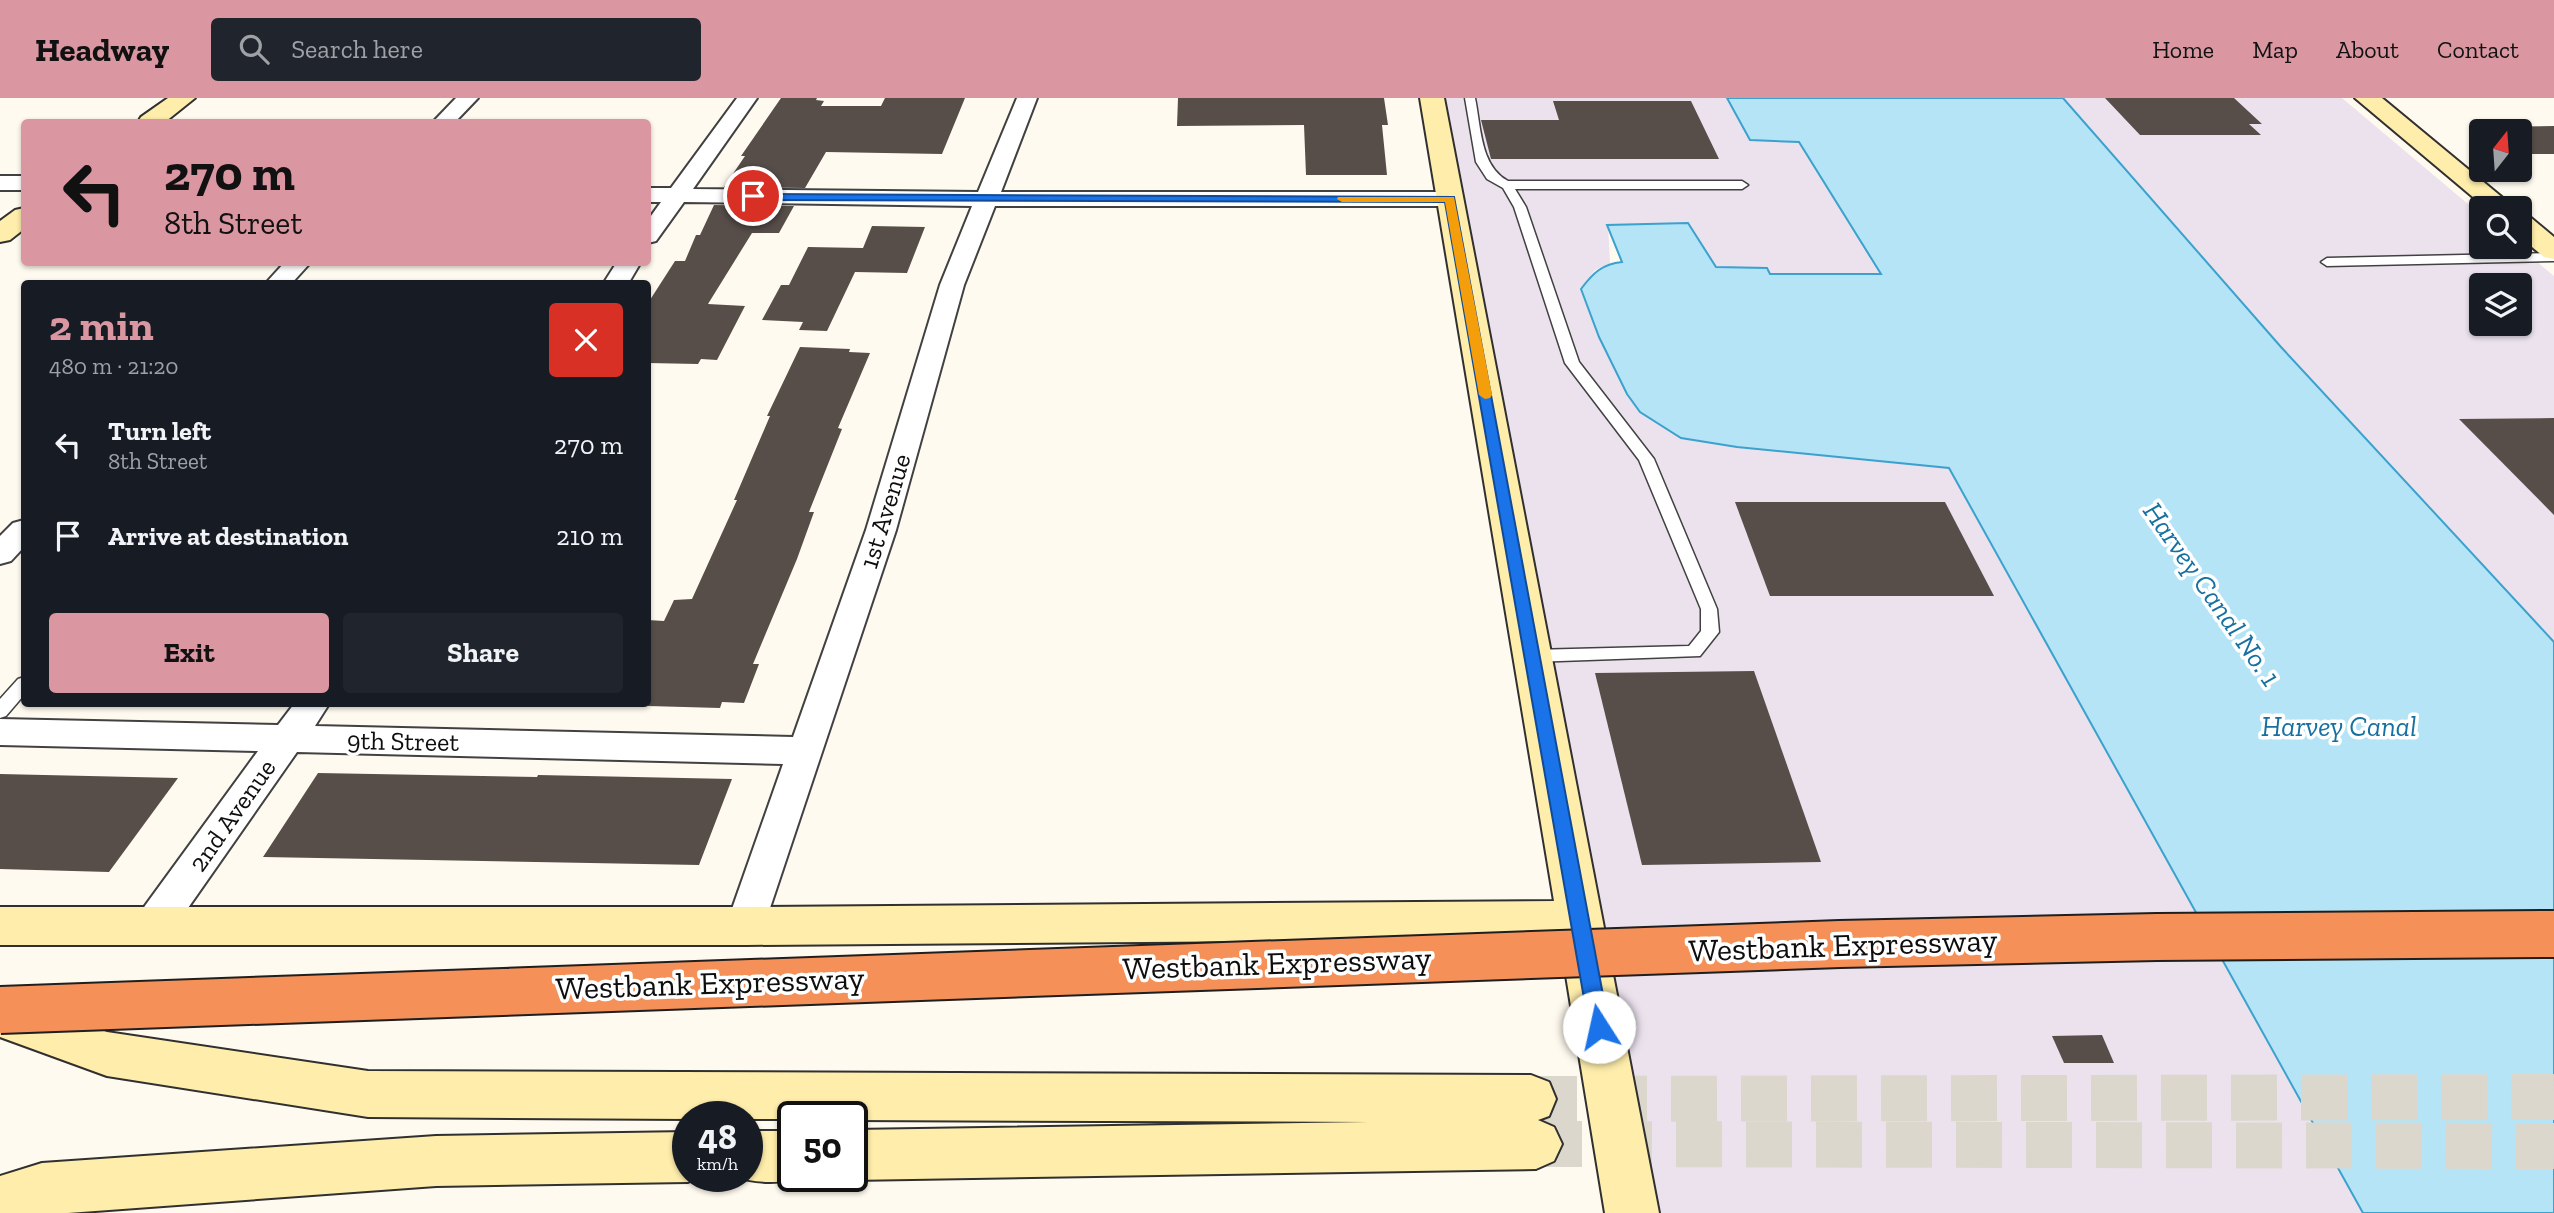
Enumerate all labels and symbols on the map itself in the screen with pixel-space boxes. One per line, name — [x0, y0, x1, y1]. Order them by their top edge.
north arrow — [2469, 119, 2532, 182]
pin — [723, 166, 783, 226]
street label: 1st Avenue — [852, 450, 918, 572]
water label: Harvey Canal No. 1 — [2136, 496, 2288, 692]
water label: Harvey Canal — [2261, 710, 2417, 743]
street label: 9th Street — [347, 724, 460, 758]
street label: 2nd Avenue — [182, 753, 282, 877]
street label: Westbank Expressway — [1688, 921, 1999, 969]
street label: Westbank Expressway — [1122, 939, 1433, 987]
street label: Westbank Expressway — [555, 959, 866, 1007]
position arrow — [1562, 990, 1636, 1064]
speed limit sign: 50 — [777, 1101, 868, 1192]

